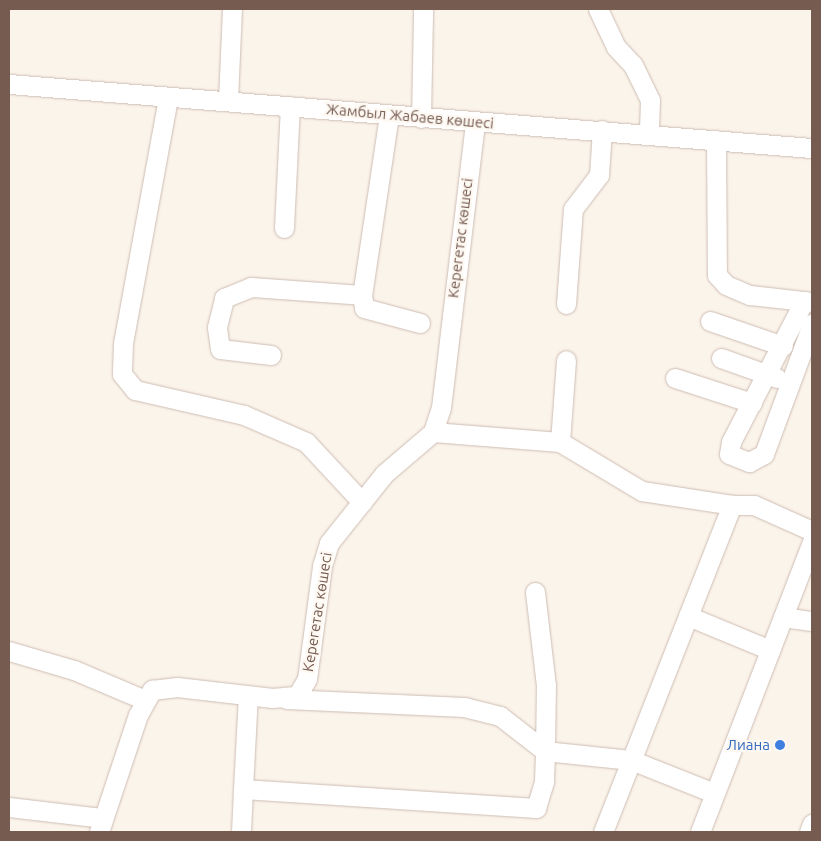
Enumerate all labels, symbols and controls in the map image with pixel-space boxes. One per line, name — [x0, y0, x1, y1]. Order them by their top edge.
street label: Жамбыл Жабаев көшесі — [325, 100, 495, 132]
street label: Керегетас көшесі — [444, 177, 476, 299]
street label: Керегетас көшесі — [299, 551, 335, 673]
place label: Лиана — [727, 736, 770, 754]
marker: Лиана — [774, 739, 786, 751]

